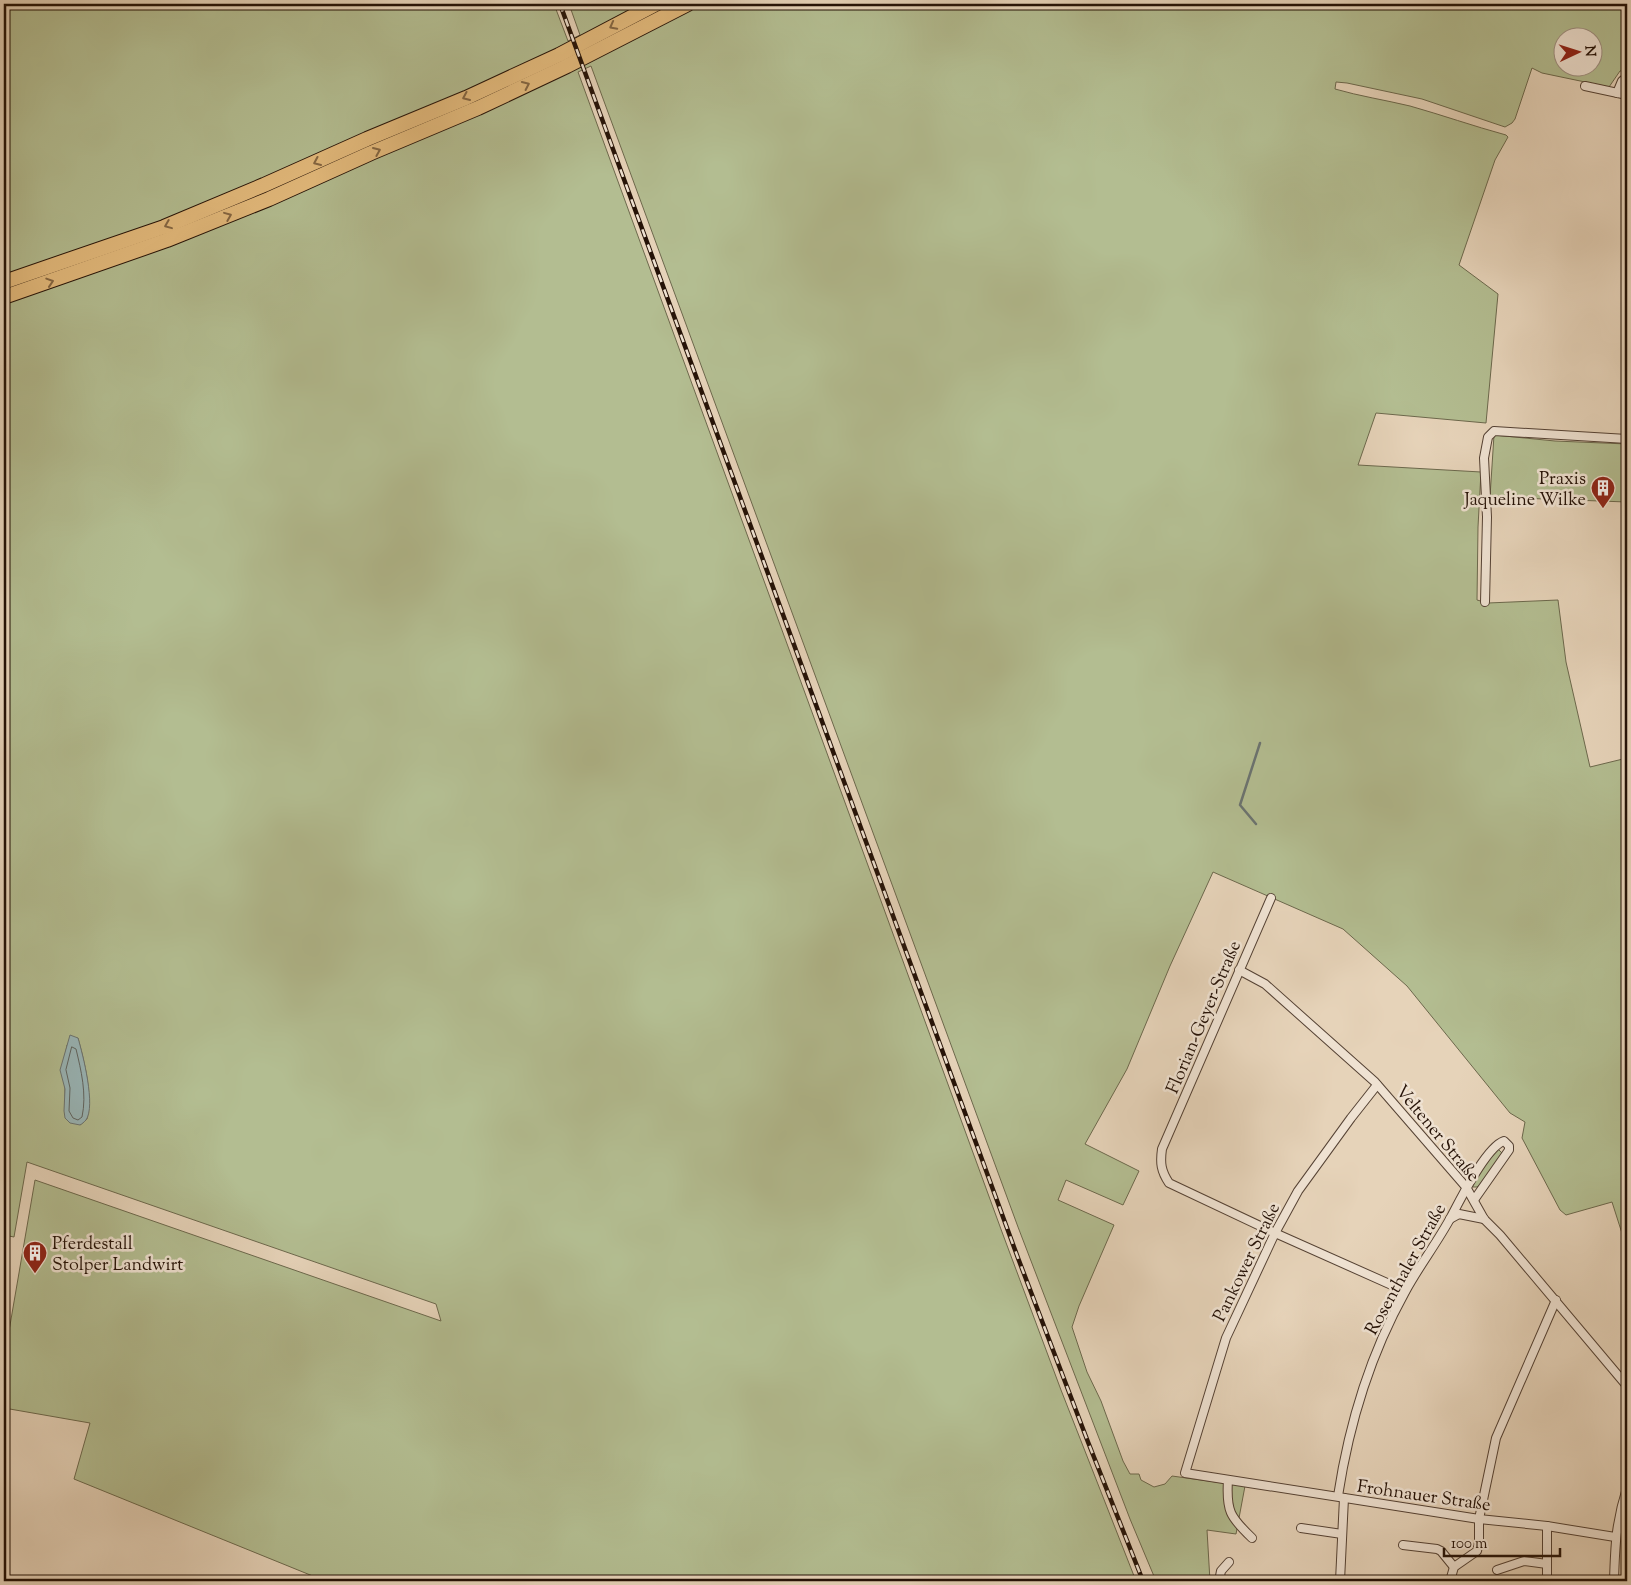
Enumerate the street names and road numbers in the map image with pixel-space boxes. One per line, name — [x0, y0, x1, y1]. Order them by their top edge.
street label: Florian-Geyer-Straße — [1161, 937, 1249, 1098]
street label: Veltener Straße — [1388, 1080, 1485, 1188]
street label: Pankower Straße — [1208, 1199, 1288, 1327]
street label: Rosenthaler Straße — [1360, 1199, 1454, 1340]
street label: Frohnauer Straße — [1355, 1475, 1492, 1519]

